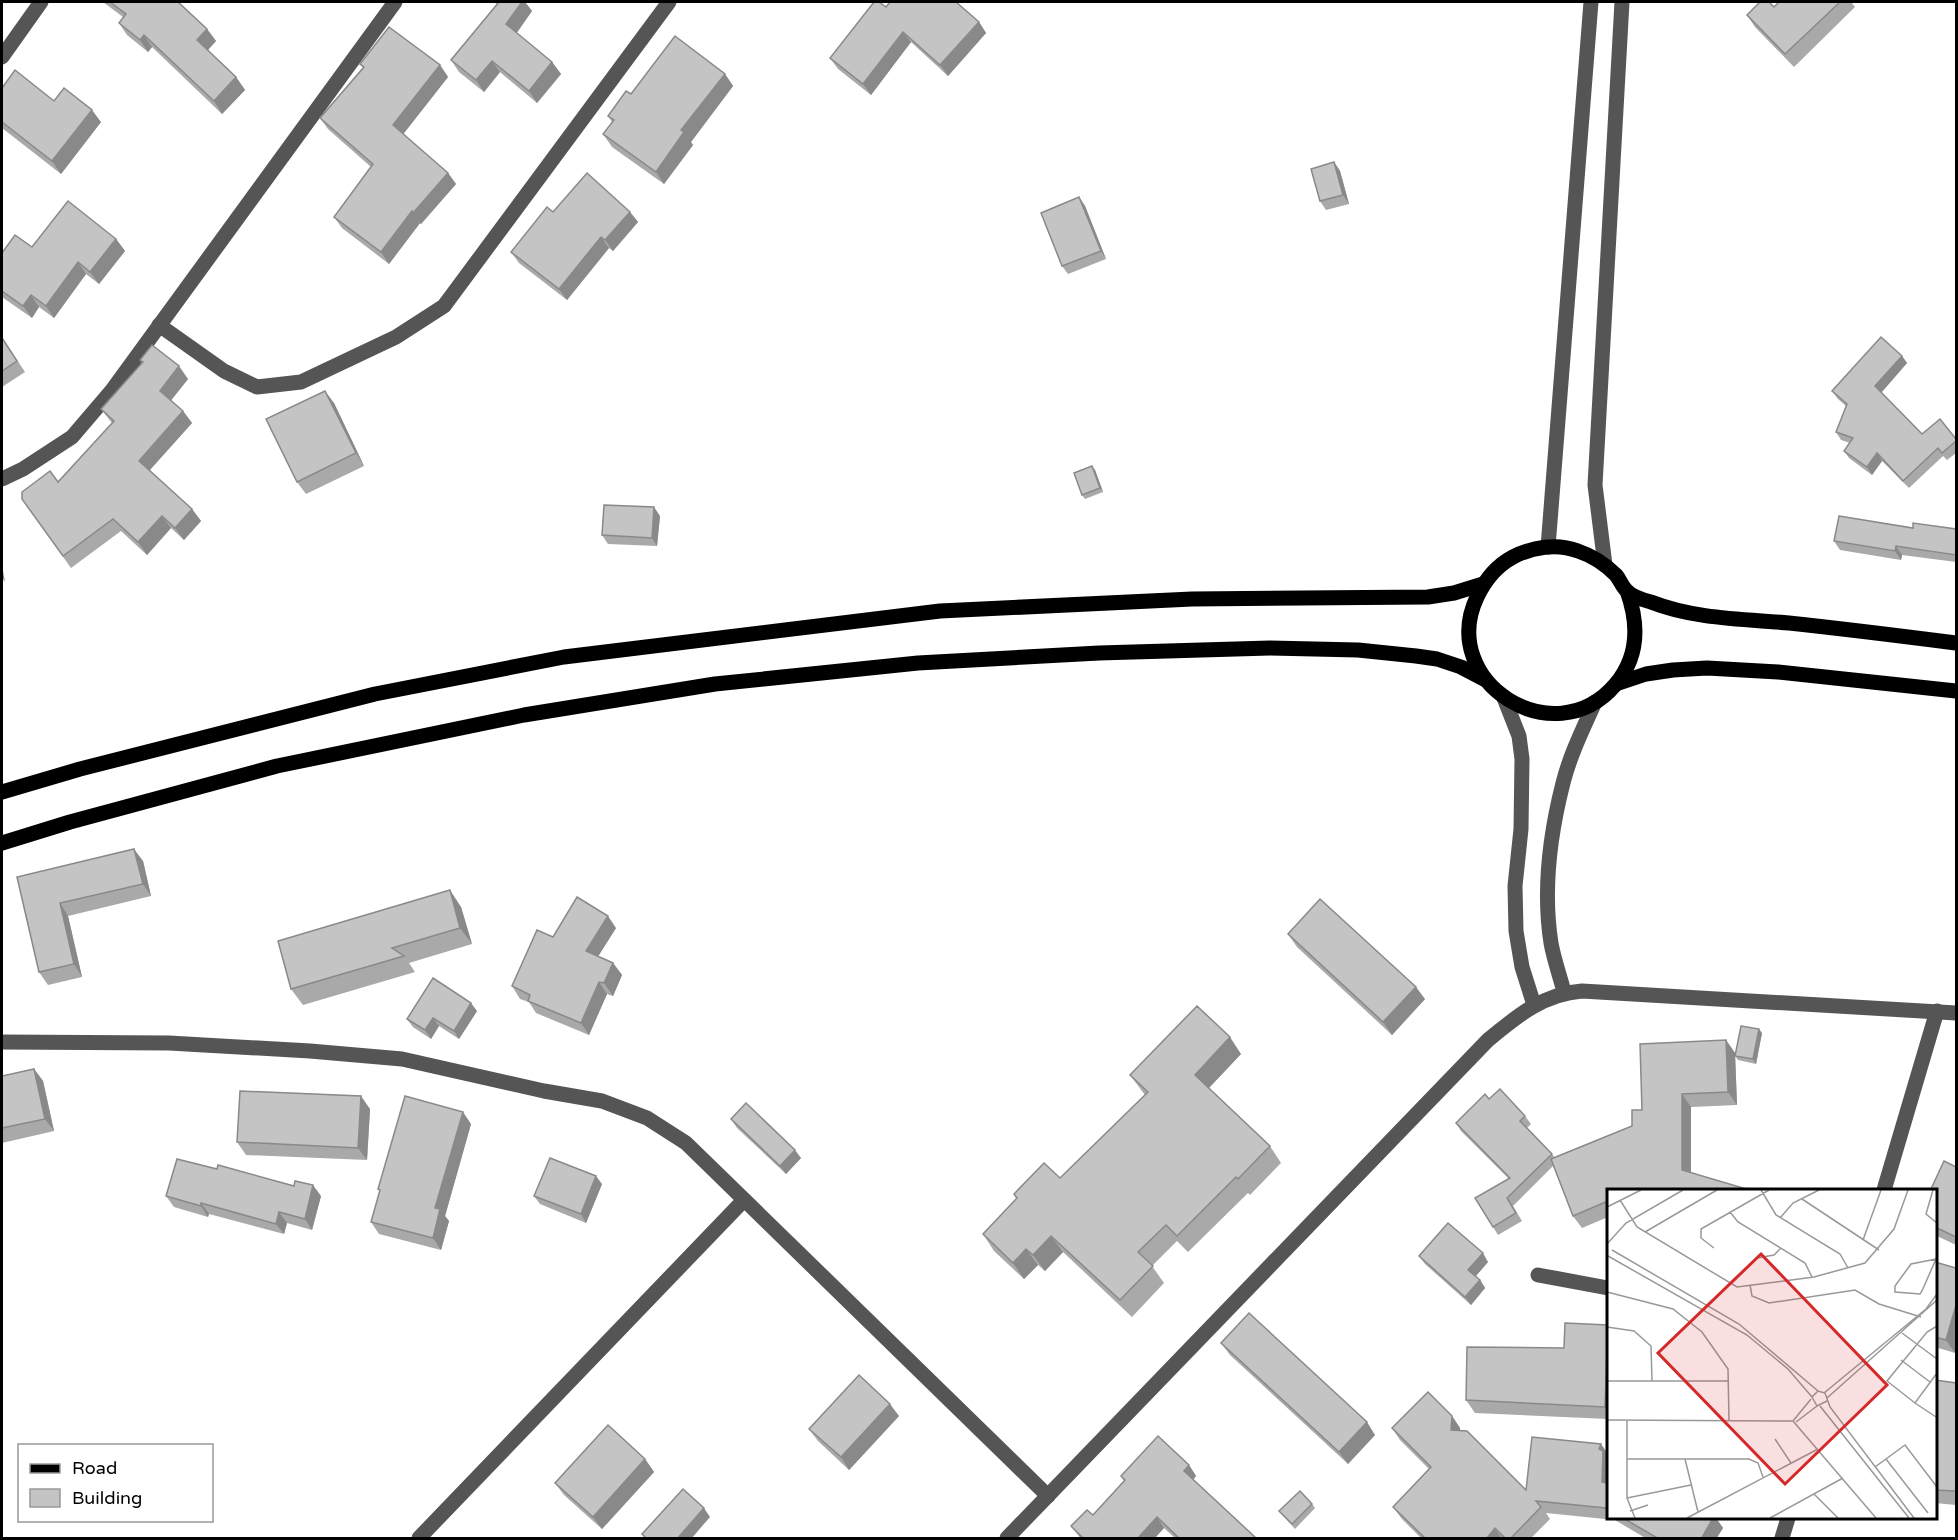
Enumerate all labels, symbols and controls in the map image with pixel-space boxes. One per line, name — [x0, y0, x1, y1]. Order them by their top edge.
inset map — [1607, 1189, 1937, 1519]
legend — [18, 1444, 213, 1522]
text: Road — [72, 1457, 117, 1479]
text: Building — [72, 1487, 142, 1509]

